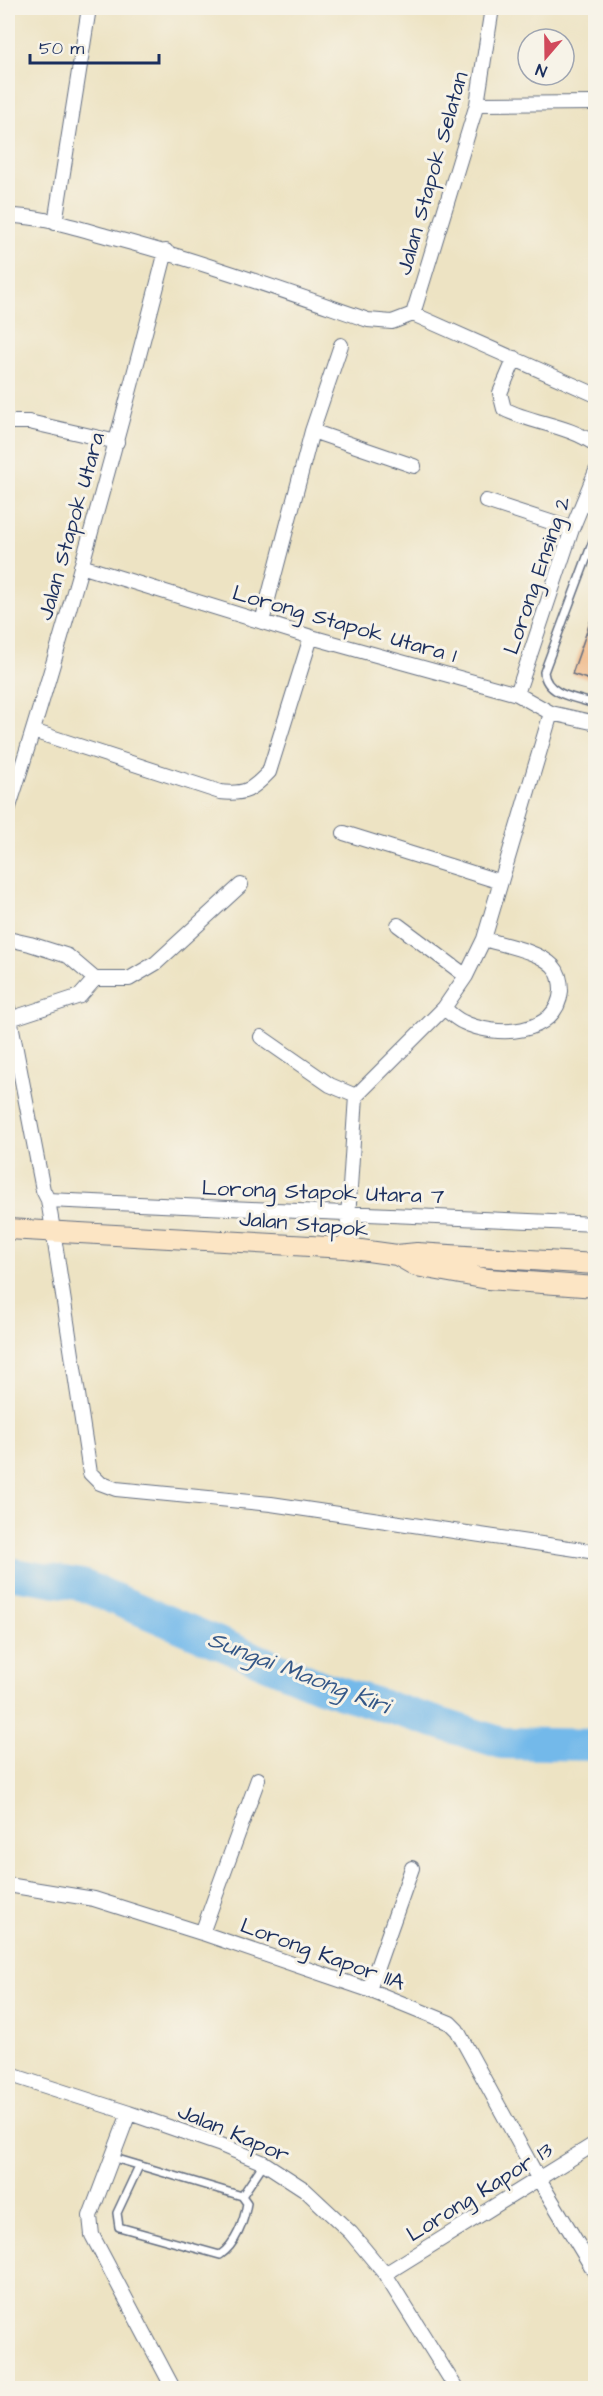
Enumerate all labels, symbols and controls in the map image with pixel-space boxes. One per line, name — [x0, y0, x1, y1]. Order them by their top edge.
scale bar — [30, 27, 159, 65]
north arrow — [516, 27, 576, 87]
text: 50 m — [39, 36, 84, 61]
text: N — [533, 58, 550, 82]
street label: Jalan Stapok Selatan — [389, 68, 476, 279]
street label: Jalan Stapok Utara — [30, 429, 113, 624]
street label: Lorong Ensing 2 — [496, 492, 580, 659]
street label: Lorong Stapok Utara 1 — [229, 578, 460, 672]
street label: Lorong Stapok Utara 7 — [201, 1173, 445, 1213]
street label: Jalan Stapok — [238, 1203, 370, 1246]
water label: Sungai Maong Kiri — [203, 1623, 398, 1725]
street label: Lorong Kapor 11A — [236, 1910, 409, 2000]
street label: Jalan Kapor — [173, 2096, 294, 2171]
street label: Lorong Kapor 13 — [401, 2135, 560, 2251]

